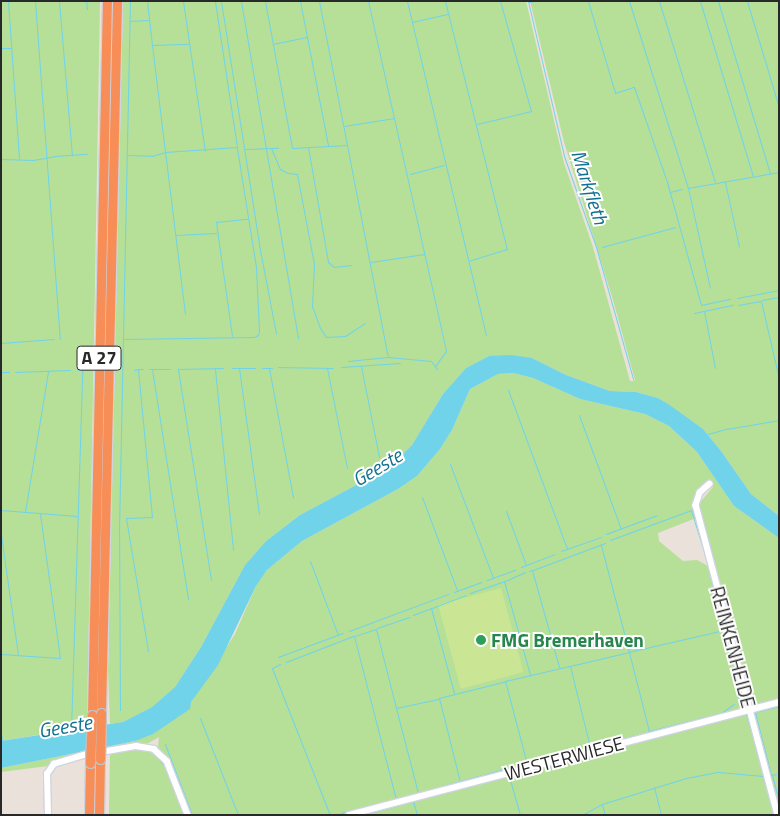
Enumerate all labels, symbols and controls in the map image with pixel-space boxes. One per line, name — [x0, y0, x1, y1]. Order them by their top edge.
water label: Markfleth — [567, 147, 613, 227]
road number: A 27 — [76, 342, 122, 373]
water label: Geeste — [348, 443, 406, 491]
street label: REINKENHEIDE — [706, 584, 760, 710]
place label: FMG Bremerhaven — [491, 629, 644, 651]
marker: FMG Bremerhaven — [475, 634, 487, 646]
water label: Geeste — [36, 709, 94, 743]
street label: WESTERWIESE — [502, 731, 626, 785]

